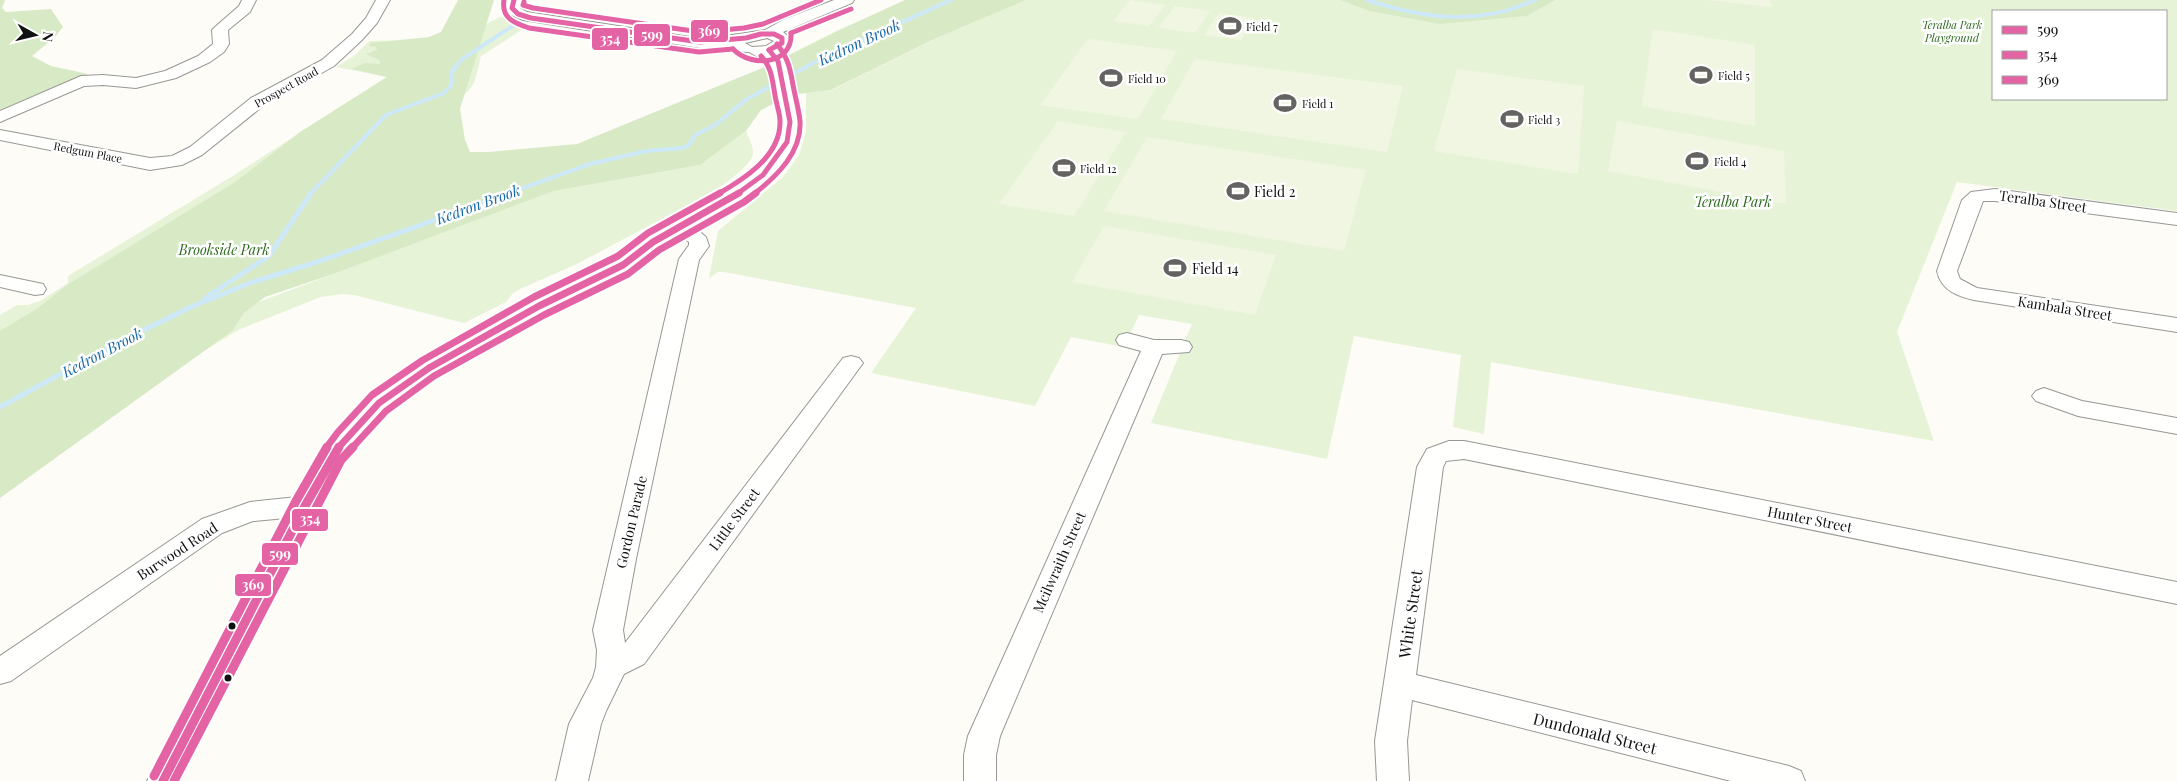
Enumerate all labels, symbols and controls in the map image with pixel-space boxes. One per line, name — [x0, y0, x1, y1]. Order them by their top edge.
north arrow — [10, 10, 60, 60]
legend — [1992, 10, 2167, 100]
sports icon: Field 7 — [1217, 13, 1243, 39]
water label: Kedron Brook — [814, 14, 903, 70]
park label: Teralba Park Playground — [1922, 17, 1983, 45]
line badge: 369 — [690, 19, 729, 43]
place label: Field 7 — [1246, 19, 1278, 34]
text: 599 — [2037, 19, 2059, 39]
text: 369 — [698, 21, 720, 40]
line badge: 599 — [633, 23, 671, 47]
text: 599 — [641, 25, 663, 44]
line badge: 354 — [591, 27, 629, 51]
text: 354 — [600, 29, 620, 48]
text: N — [38, 31, 58, 43]
text: 354 — [2037, 44, 2057, 64]
sports icon: Field 5 — [1688, 62, 1714, 88]
street label: Prospect Road — [251, 63, 321, 111]
sports icon: Field 10 — [1098, 65, 1124, 91]
place label: Field 5 — [1718, 68, 1750, 83]
text: 369 — [2037, 69, 2059, 89]
place label: Field 10 — [1128, 71, 1166, 86]
sports icon: Field 1 — [1272, 90, 1298, 116]
place label: Field 1 — [1302, 96, 1333, 111]
sports icon: Field 3 — [1499, 106, 1525, 132]
place label: Field 3 — [1528, 112, 1560, 127]
street label: Redgum Place — [52, 138, 124, 166]
sports icon: Field 4 — [1684, 148, 1710, 174]
place label: Field 4 — [1714, 154, 1747, 169]
sports icon: Field 12 — [1051, 155, 1077, 181]
place label: Field 12 — [1080, 161, 1117, 176]
sports icon: Field 2 — [1225, 178, 1251, 204]
water label: Kedron Brook — [432, 179, 523, 229]
place label: Field 2 — [1254, 182, 1296, 201]
street label: Teralba Street — [1998, 185, 2089, 217]
park label: Teralba Park — [1695, 192, 1771, 211]
park label: Brookside Park — [178, 240, 269, 259]
sports icon: Field 14 — [1162, 255, 1188, 281]
place label: Field 14 — [1192, 259, 1239, 278]
street label: Kambala Street — [2016, 291, 2115, 325]
water label: Kedron Brook — [57, 322, 146, 382]
street label: Gordon Parade — [611, 474, 651, 570]
street label: Little Street — [704, 483, 764, 554]
street label: Hunter Street — [1766, 501, 1855, 537]
street label: Mcilwraith Street — [1028, 507, 1090, 616]
line badge: 354 — [291, 508, 329, 532]
text: 354 — [300, 509, 320, 528]
street label: Burwood Road — [133, 518, 221, 584]
line badge: 599 — [261, 542, 299, 566]
text: 599 — [269, 544, 291, 563]
street label: White Street — [1393, 568, 1427, 661]
line badge: 369 — [234, 573, 272, 597]
text: 369 — [242, 575, 264, 594]
unlabelled marker — [227, 621, 237, 631]
unlabelled marker — [223, 673, 233, 683]
street label: Dundonald Street — [1531, 707, 1659, 759]

